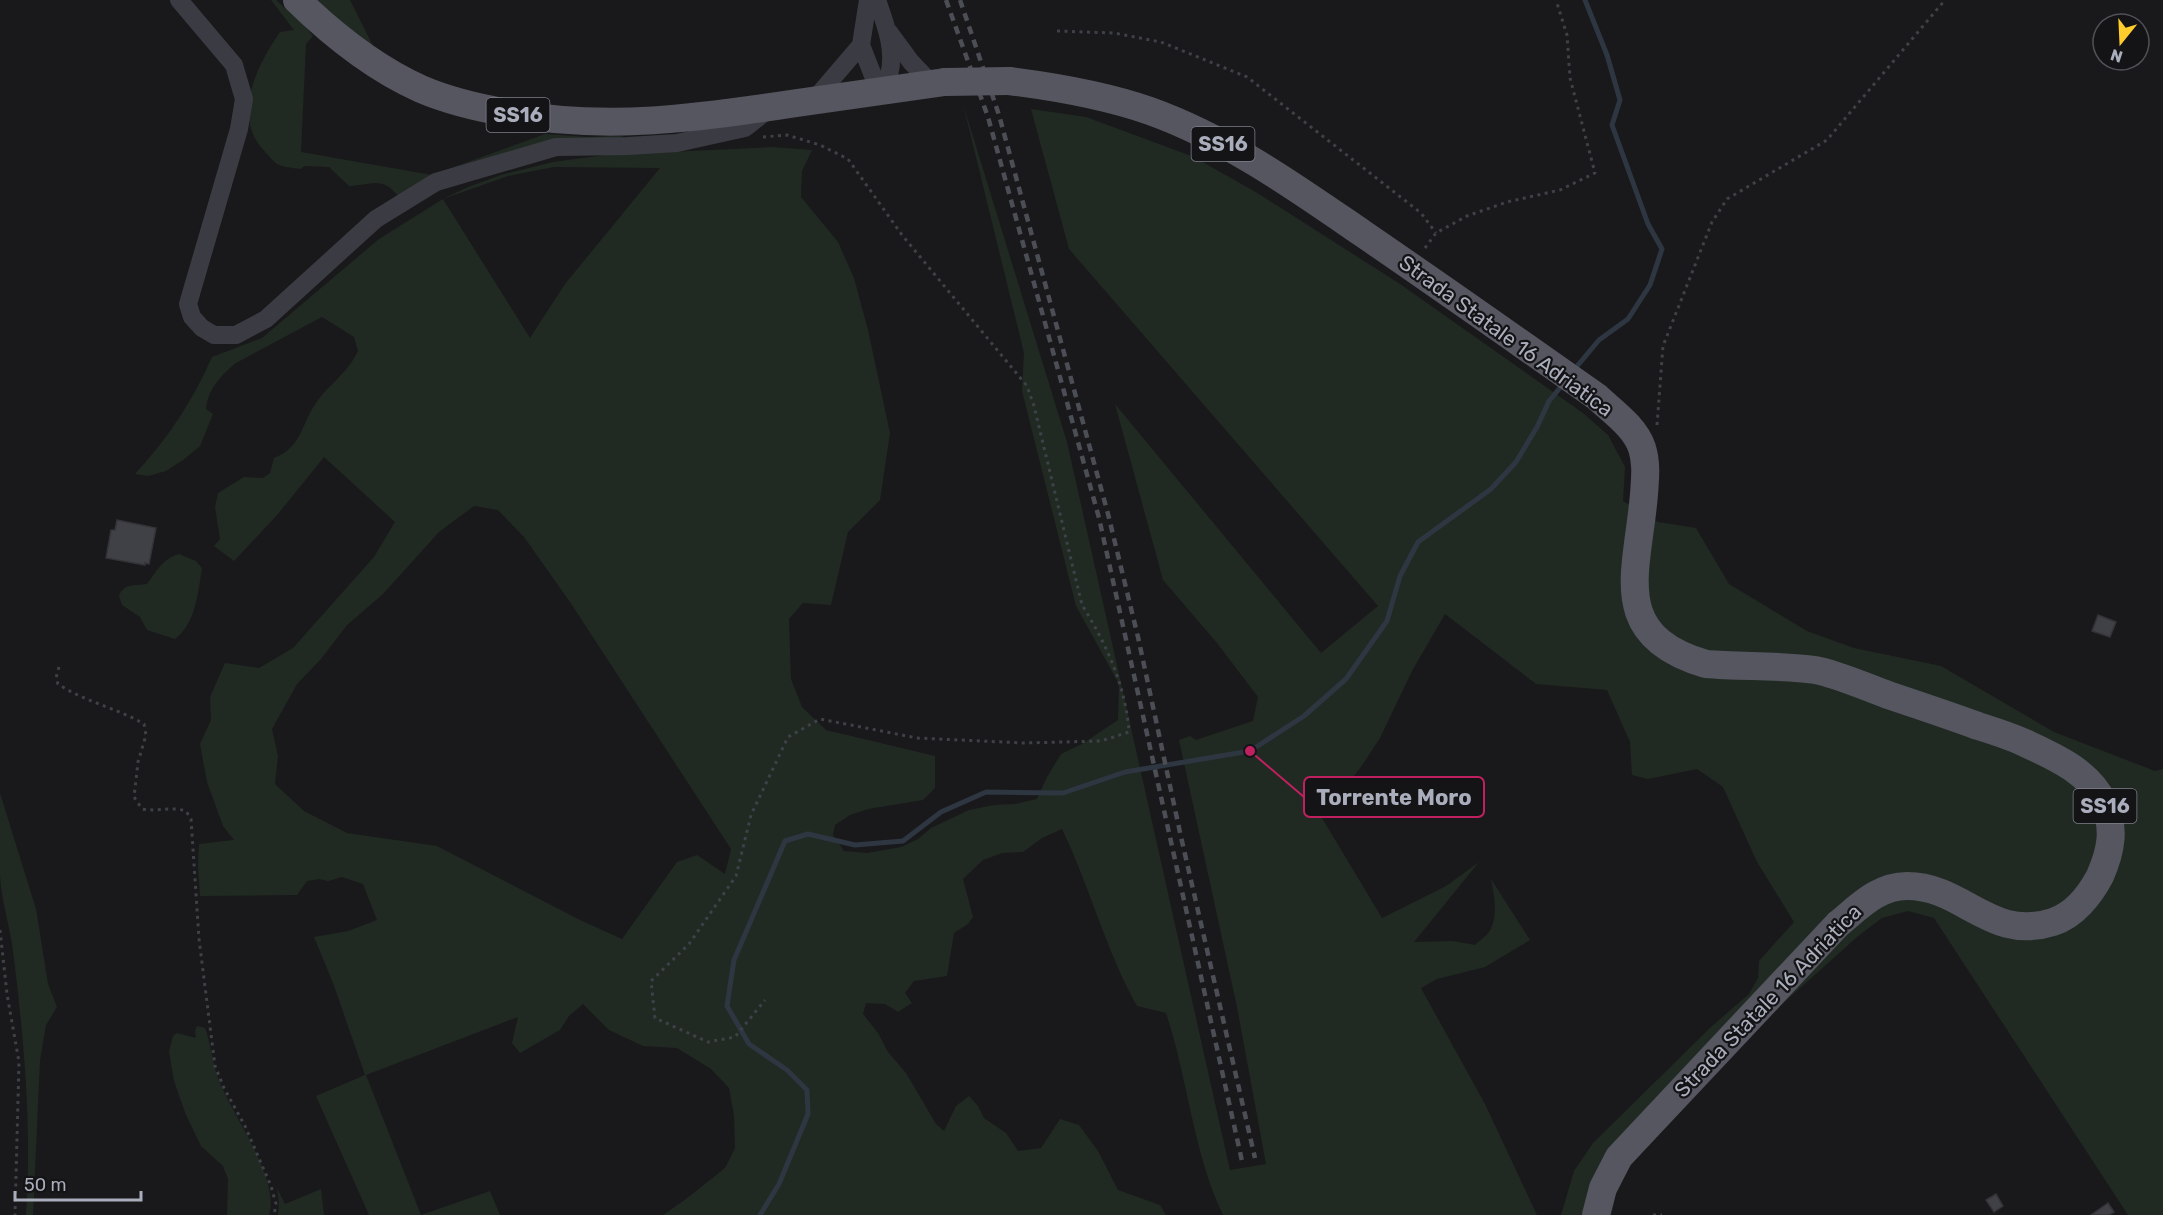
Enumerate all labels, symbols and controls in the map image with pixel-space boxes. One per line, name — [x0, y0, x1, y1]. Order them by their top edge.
north arrow — [2091, 12, 2151, 72]
text: N — [2108, 45, 2125, 67]
road number: SS16 — [486, 98, 550, 132]
road number: SS16 — [1192, 127, 1254, 161]
street label: Strada Statale 16 Adriatica — [1395, 250, 1618, 422]
callout: Torrente Moro — [1304, 777, 1484, 817]
text: Torrente Moro — [1316, 784, 1472, 811]
road number: SS16 — [2074, 789, 2136, 823]
street label: Strada Statale 16 Adriatica — [1669, 899, 1866, 1102]
scale bar — [15, 1164, 141, 1202]
text: 50 m — [24, 1174, 67, 1196]

